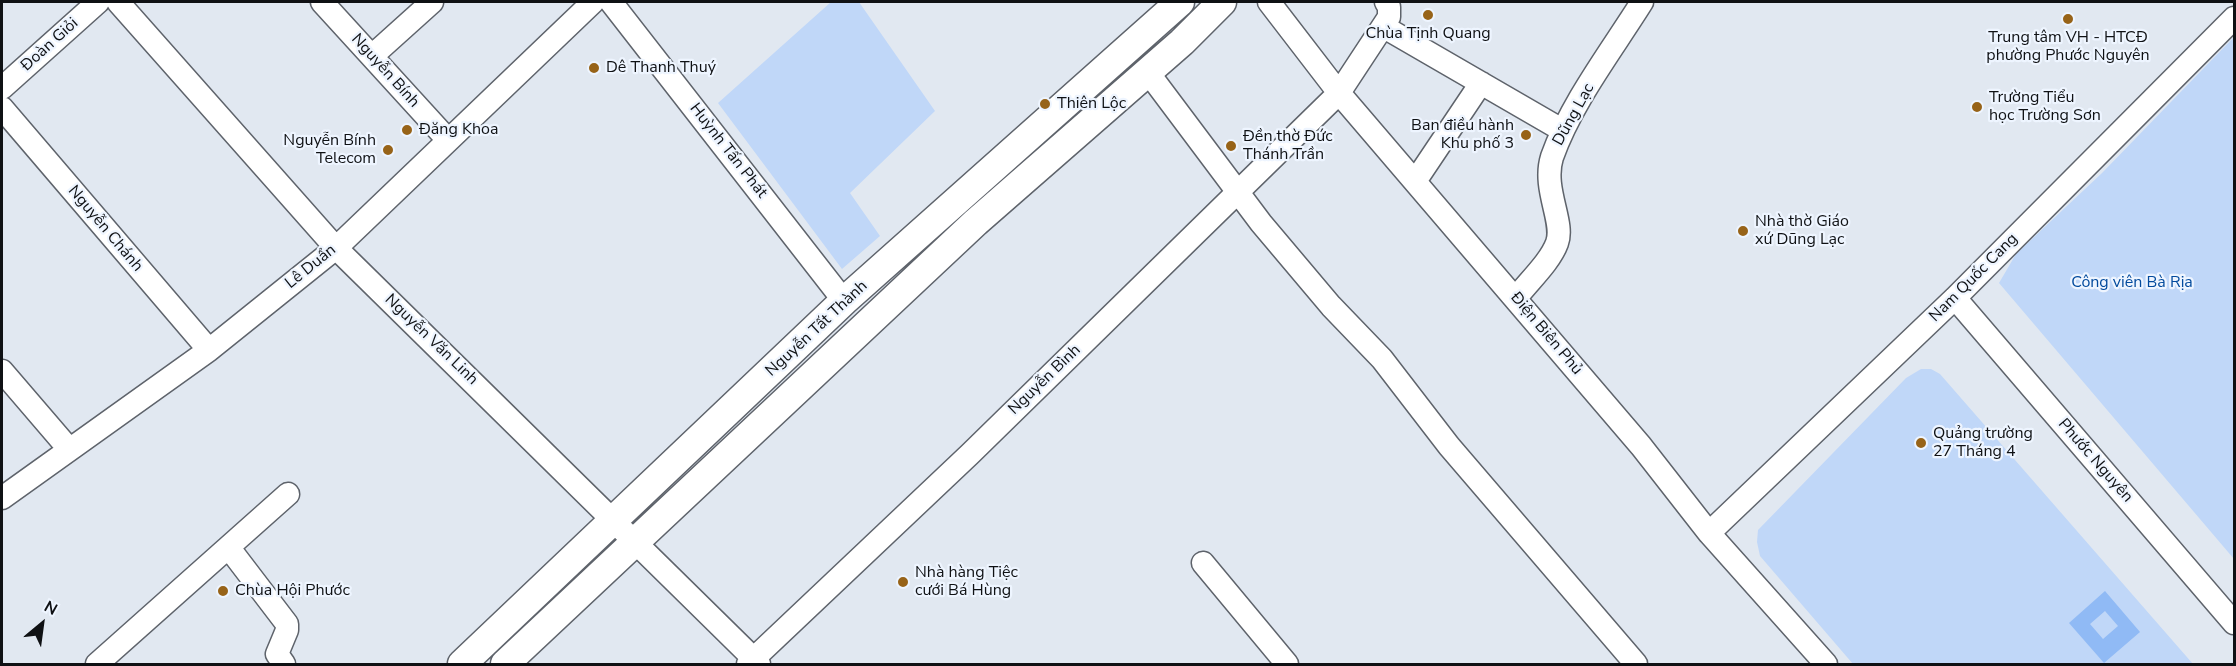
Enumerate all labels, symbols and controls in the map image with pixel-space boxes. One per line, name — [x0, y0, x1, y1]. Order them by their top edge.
marker: Chùa Tịnh Quang — [1421, 8, 1435, 22]
marker: Trung tâm VH - HTCĐ phường Phước Nguyên — [2061, 12, 2075, 26]
street label: Đoàn Giỏi — [17, 14, 83, 76]
place label: Chùa Tịnh Quang — [1365, 24, 1491, 44]
place label: Trung tâm VH - HTCĐ phường Phước Nguyên — [1986, 28, 2150, 66]
street label: Nguyễn Bính — [347, 30, 423, 112]
place label: Dê Thanh Thuý — [606, 58, 716, 78]
marker: Dê Thanh Thuý — [587, 61, 601, 75]
street label: Dũng Lạc — [1549, 81, 1599, 149]
place label: Trường Tiểu học Trường Sơn — [1989, 88, 2101, 126]
place label: Thiên Lộc — [1057, 94, 1126, 114]
marker: Thiên Lộc — [1038, 97, 1052, 111]
street label: Huỳnh Tấn Phát — [685, 100, 771, 202]
marker: Trường Tiểu học Trường Sơn — [1970, 100, 1984, 114]
place label: Ban điều hành Khu phố 3 — [1411, 116, 1514, 154]
place label: Đăng Khoa — [419, 120, 498, 140]
marker: Đăng Khoa — [400, 123, 414, 137]
place label: Đền thờ Đức Thánh Trần — [1243, 127, 1333, 165]
marker: Ban điều hành Khu phố 3 — [1519, 128, 1533, 142]
place label: Nguyễn Bính Telecom — [283, 131, 376, 169]
marker: Đền thờ Đức Thánh Trần — [1224, 139, 1238, 153]
marker: Nguyễn Bính Telecom — [381, 143, 395, 157]
street label: Nguyễn Chánh — [63, 182, 147, 276]
place label: Nhà thờ Giáo xứ Dũng Lạc — [1755, 212, 1849, 250]
marker: Nhà thờ Giáo xứ Dũng Lạc — [1736, 224, 1750, 238]
street label: Nam Quốc Cang — [1926, 230, 2022, 326]
street label: Lê Duẩn — [282, 241, 340, 293]
park label: Công viên Bà Rịa — [2071, 273, 2193, 293]
street label: Nguyễn Tất Thành — [762, 277, 872, 381]
street label: Điện Biên Phủ — [1506, 289, 1586, 379]
street label: Nguyễn Văn Linh — [380, 291, 482, 389]
street label: Nguyễn Bình — [1005, 341, 1085, 419]
street label: Phước Nguyên — [2053, 415, 2137, 507]
place label: Quảng trường 27 Tháng 4 — [1933, 424, 2033, 462]
marker: Quảng trường 27 Tháng 4 — [1914, 436, 1928, 450]
place label: Nhà hàng Tiệc cưới Bá Hùng — [915, 563, 1018, 601]
marker: Nhà hàng Tiệc cưới Bá Hùng — [896, 575, 910, 589]
place label: Chùa Hội Phước — [235, 581, 350, 601]
marker: Chùa Hội Phước — [216, 584, 230, 598]
north arrow — [12, 594, 72, 654]
text: N — [40, 596, 61, 621]

